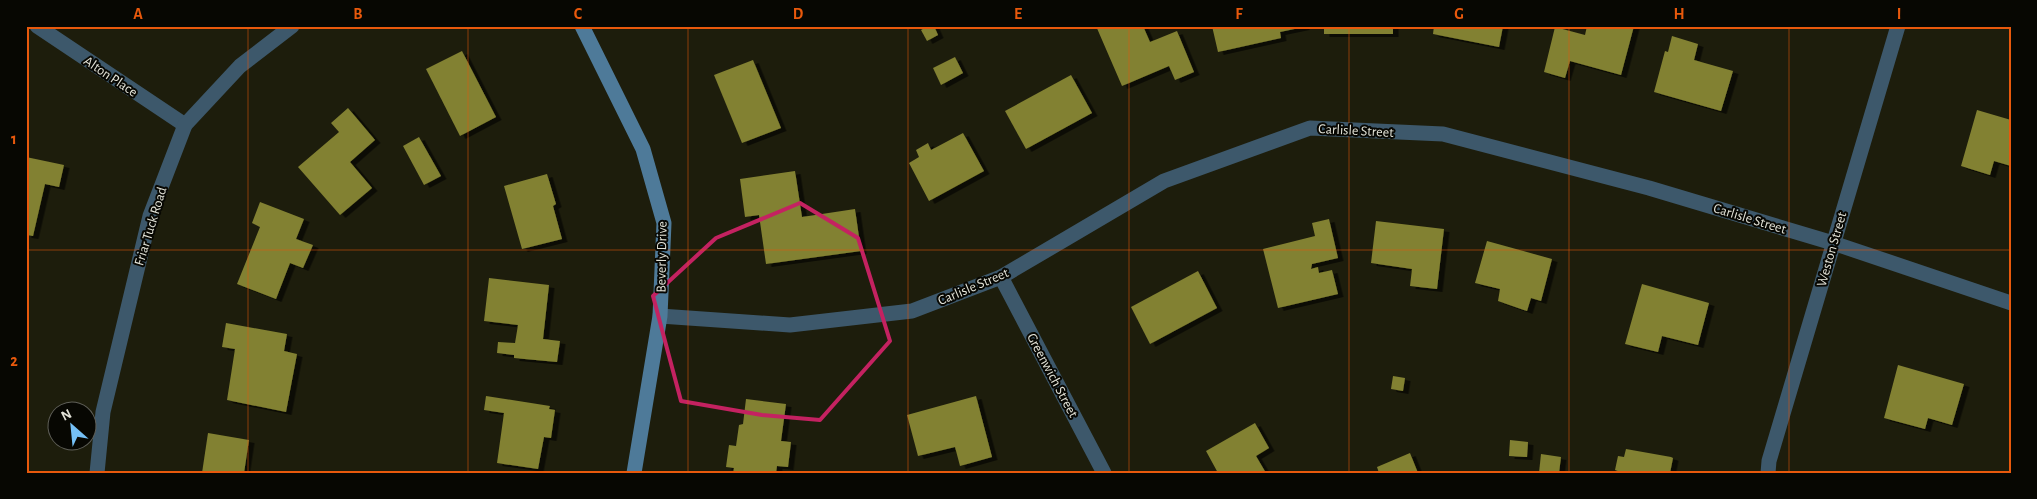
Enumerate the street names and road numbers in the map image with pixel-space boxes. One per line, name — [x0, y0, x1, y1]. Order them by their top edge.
street label: Alton Place — [81, 54, 140, 100]
street label: Carlisle Street — [1318, 122, 1394, 140]
street label: Friar Tuck Road — [132, 185, 170, 267]
street label: Carlisle Street — [1712, 201, 1788, 237]
street label: Weston Street — [1815, 210, 1849, 288]
street label: Beverly Drive — [654, 221, 670, 293]
street label: Carlisle Street — [936, 266, 1011, 308]
street label: Greenwich Street — [1024, 331, 1080, 420]

